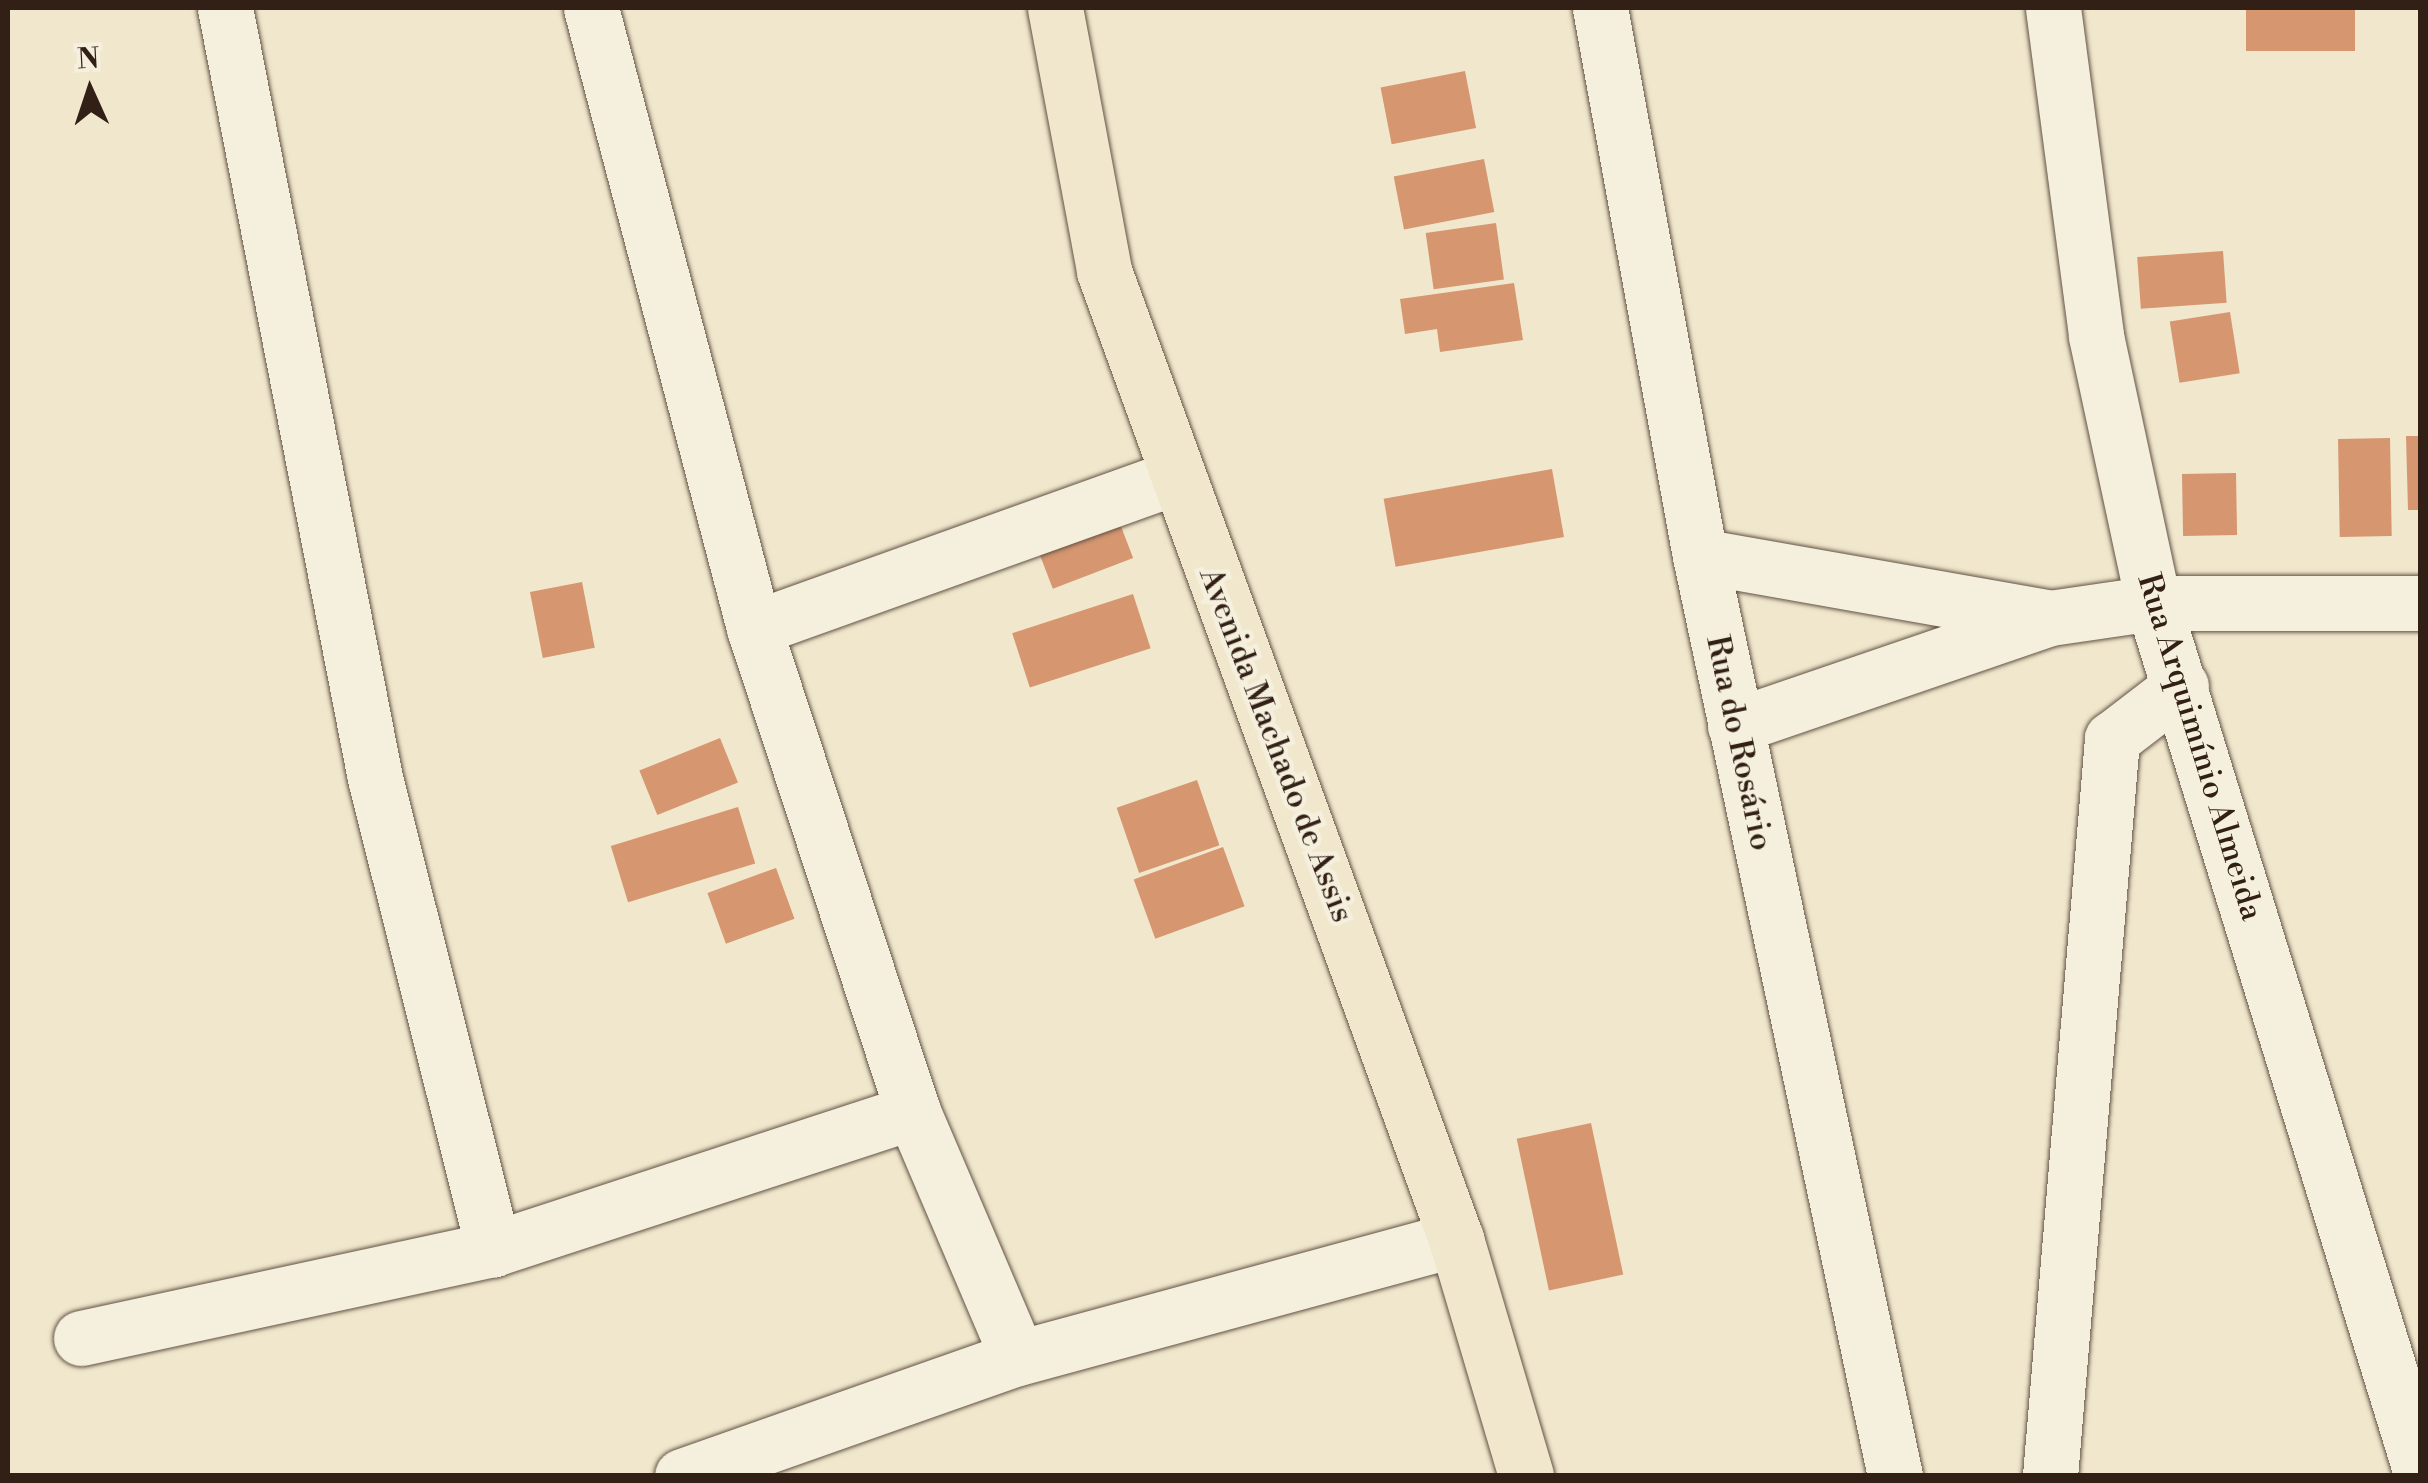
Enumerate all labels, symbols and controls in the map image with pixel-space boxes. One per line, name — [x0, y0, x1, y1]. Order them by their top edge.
north arrow — [40, 40, 140, 140]
text: N — [76, 41, 100, 78]
street label: Avenida Machado de Assis — [1191, 562, 1361, 928]
street label: Rua Arquimínio Almeida — [2129, 569, 2271, 925]
street label: Rua do Rosário — [1697, 632, 1781, 854]

